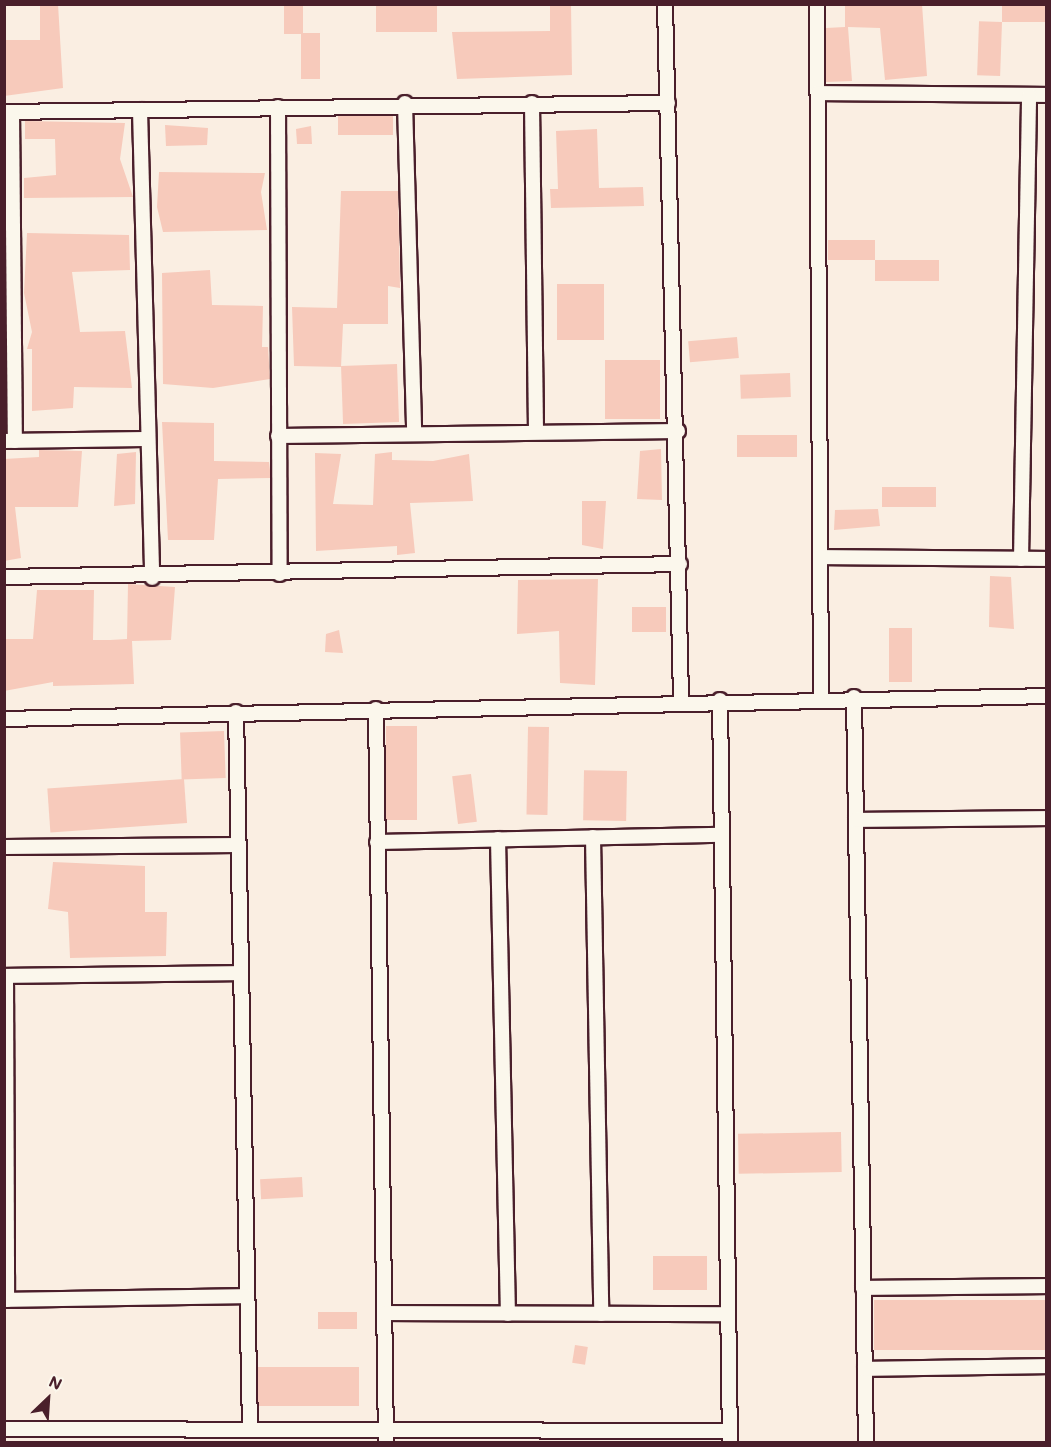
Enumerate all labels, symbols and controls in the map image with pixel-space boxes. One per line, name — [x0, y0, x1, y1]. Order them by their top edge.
north arrow — [18, 1369, 78, 1429]
text: N — [46, 1370, 66, 1394]

